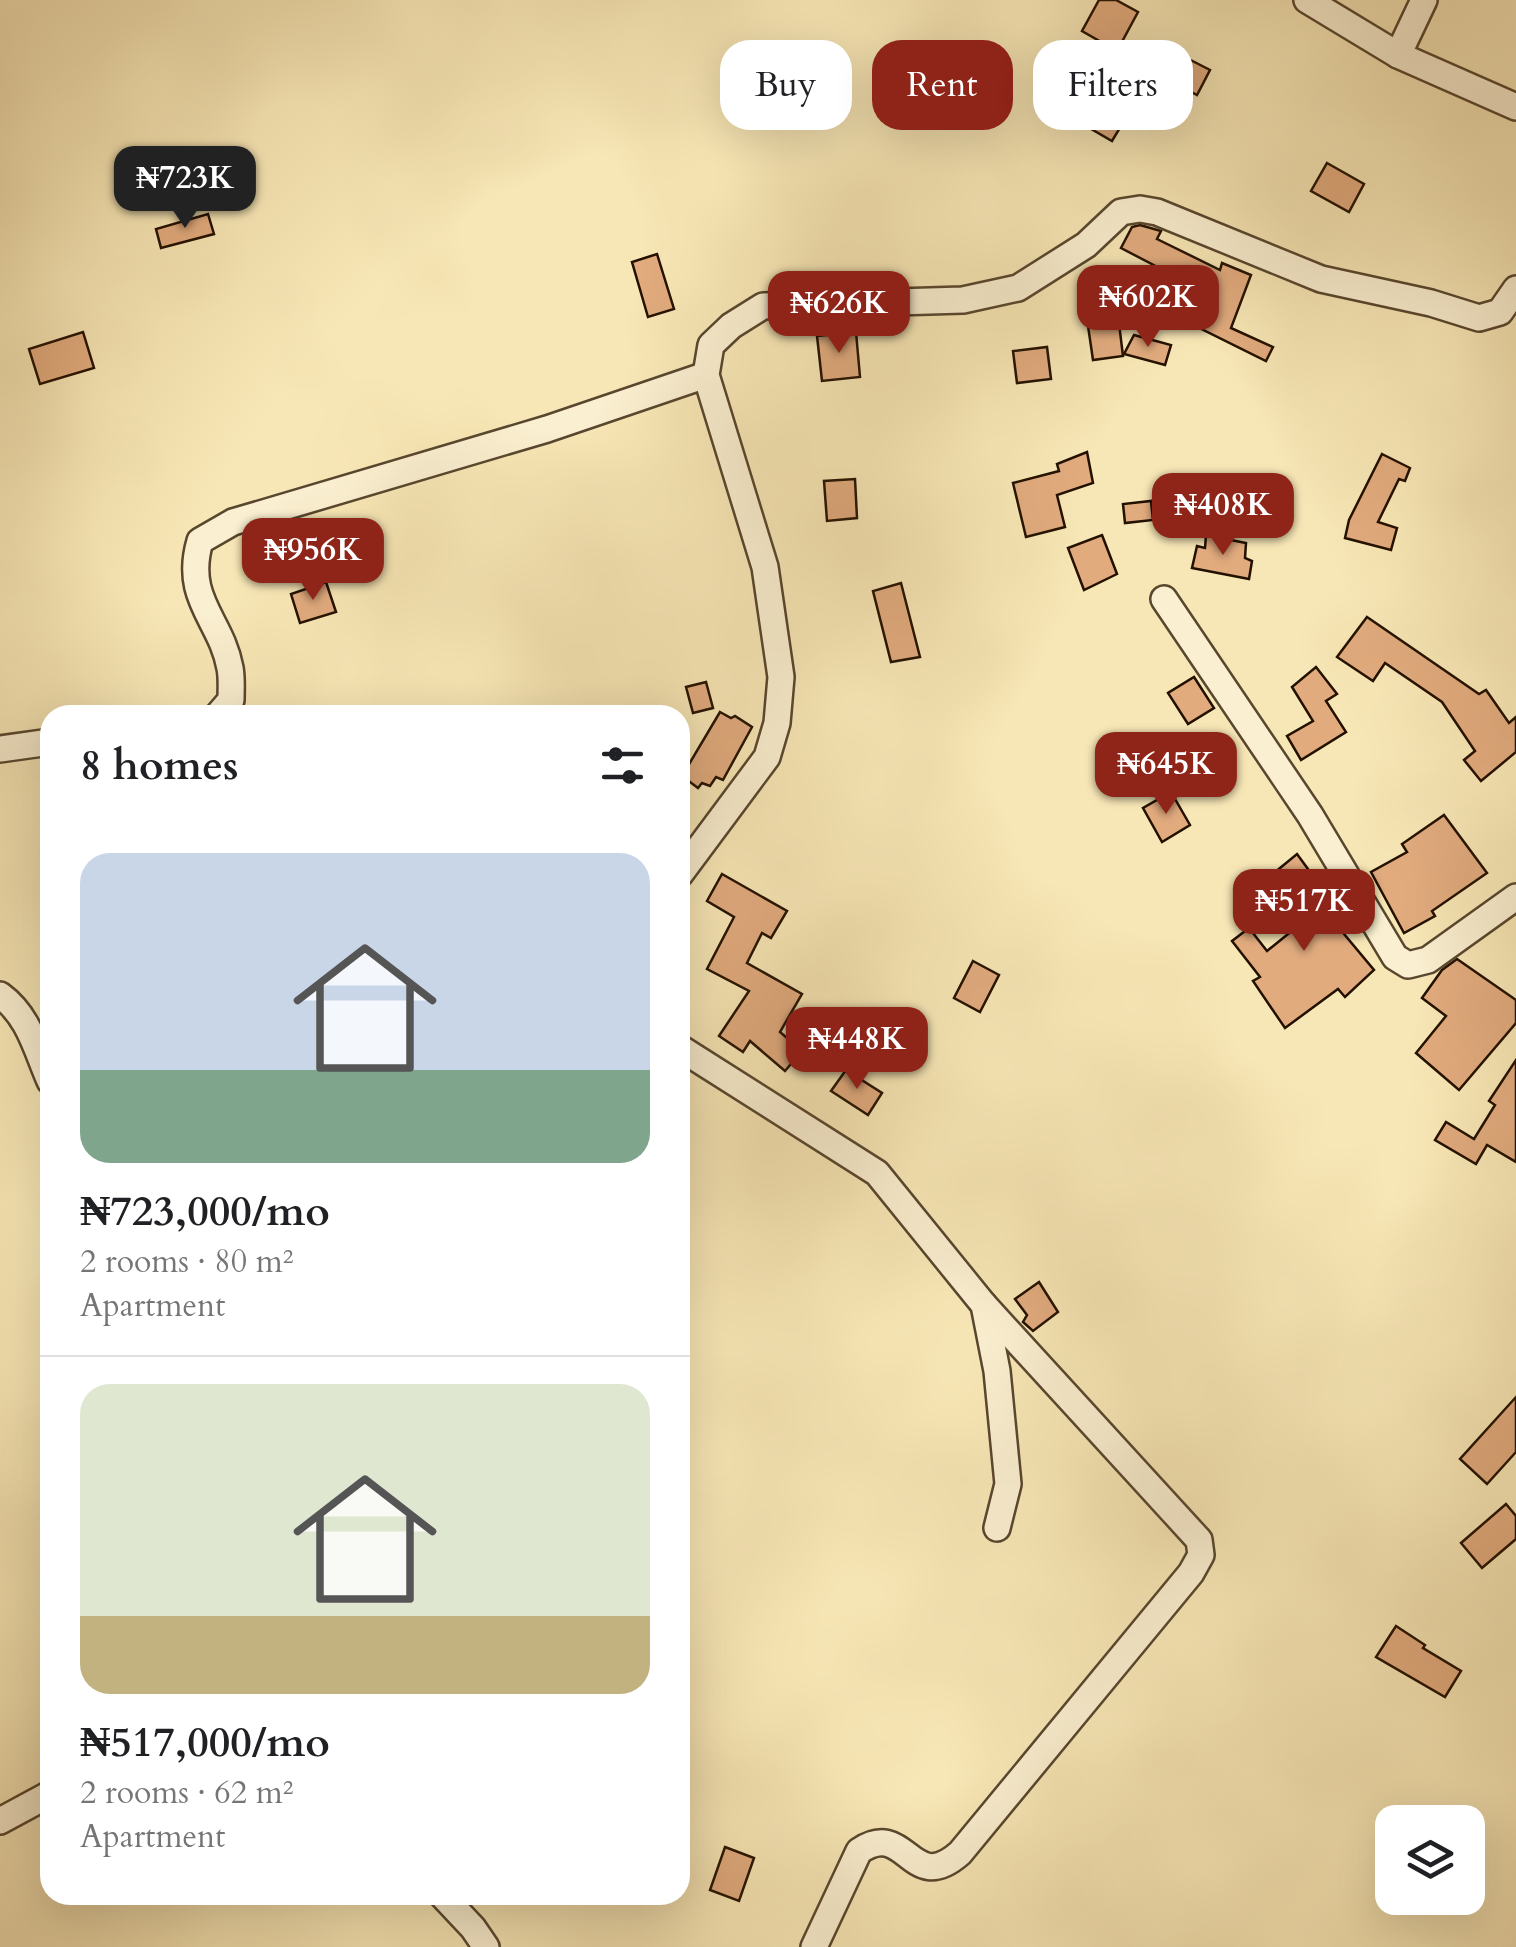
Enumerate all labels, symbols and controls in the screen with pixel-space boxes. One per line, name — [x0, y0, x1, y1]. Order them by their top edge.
chip: Buy — [720, 40, 852, 130]
chip: Rent — [872, 40, 1013, 130]
chip: Filters — [1033, 40, 1193, 130]
pin: ₦723K — [115, 146, 255, 231]
text: ₦723K — [136, 156, 234, 200]
pin: ₦602K — [1078, 265, 1218, 350]
pin: ₦626K — [769, 271, 909, 356]
text: ₦602K — [1099, 275, 1197, 319]
text: ₦626K — [790, 281, 888, 325]
pin: ₦408K — [1153, 473, 1293, 558]
text: ₦408K — [1174, 483, 1272, 527]
pin: ₦956K — [243, 518, 383, 603]
text: ₦956K — [264, 528, 362, 572]
pin: ₦645K — [1096, 732, 1236, 817]
text: 8 homes — [80, 737, 238, 794]
icon: filters — [595, 738, 650, 793]
text: ₦645K — [1117, 742, 1215, 786]
pin: ₦517K — [1234, 869, 1374, 954]
text: ₦517K — [1255, 879, 1353, 923]
icon: home — [275, 918, 455, 1098]
pin: ₦448K — [787, 1007, 927, 1092]
text: ₦448K — [808, 1017, 906, 1061]
text: ₦723,000/mo — [80, 1183, 330, 1240]
text: 2 rooms · 80 m² — [80, 1240, 293, 1284]
text: Apartment — [80, 1284, 225, 1328]
icon: home — [275, 1449, 455, 1629]
text: ₦517,000/mo — [80, 1714, 330, 1771]
text: 2 rooms · 62 m² — [80, 1771, 293, 1815]
map controls — [1375, 1805, 1485, 1915]
button: layers — [1375, 1805, 1485, 1915]
text: Apartment — [80, 1815, 225, 1859]

